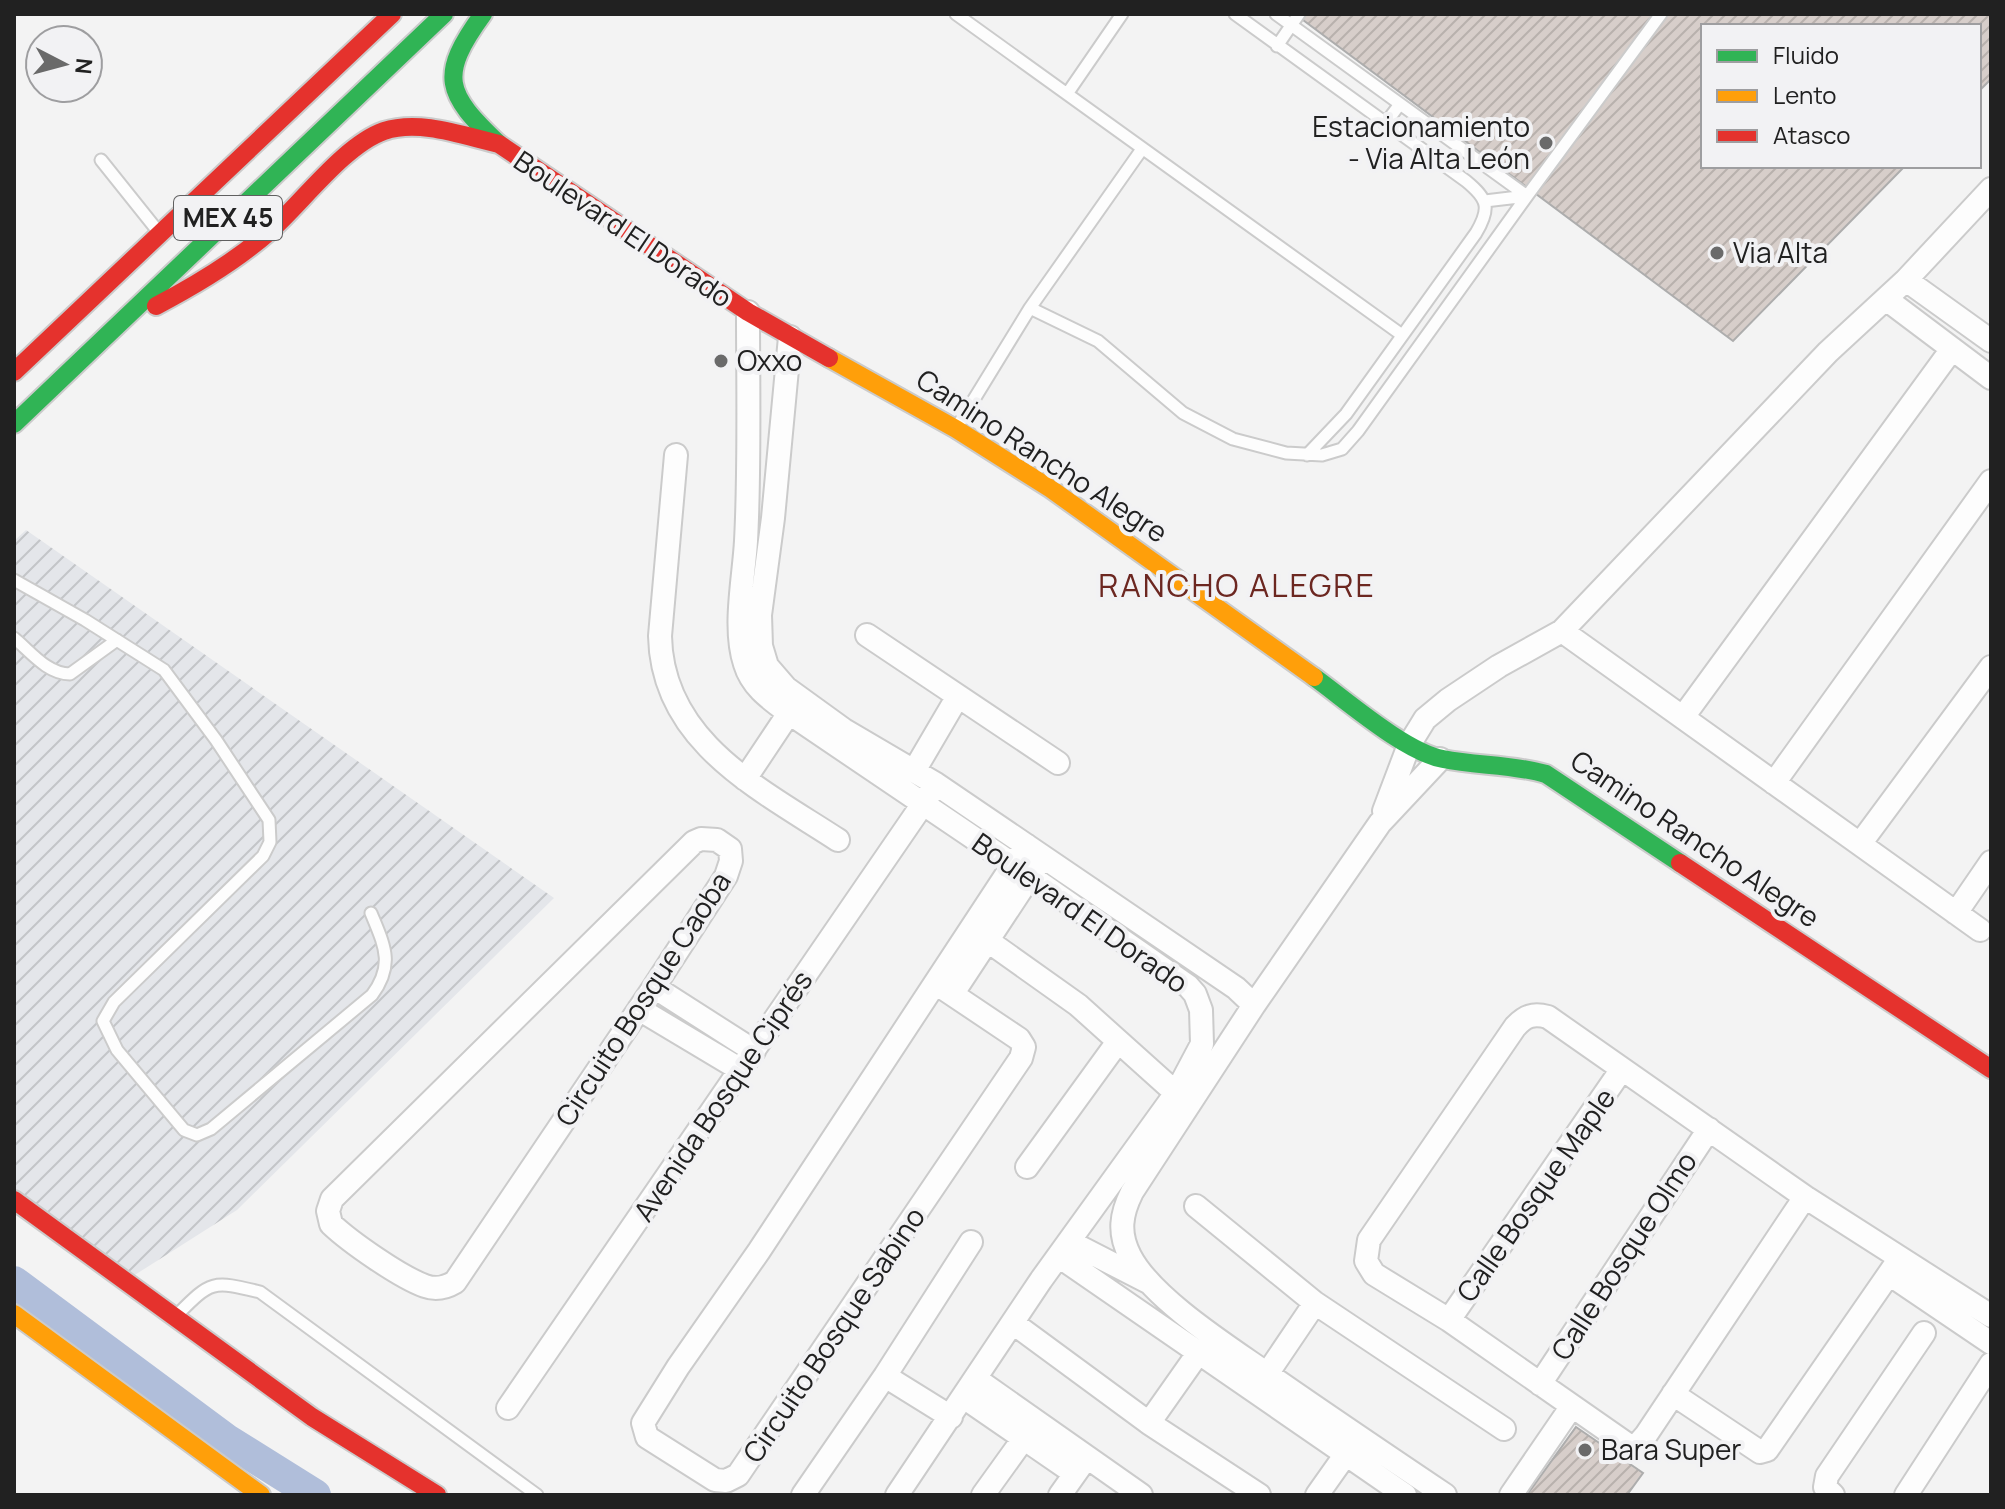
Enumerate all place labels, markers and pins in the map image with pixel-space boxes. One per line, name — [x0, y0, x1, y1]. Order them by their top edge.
place label: Estacionamiento - Via Alta León — [1312, 107, 1530, 177]
marker: Estacionamiento - Via Alta León — [1537, 134, 1555, 152]
place label: Via Alta — [1733, 233, 1828, 271]
marker: Via Alta — [1708, 244, 1726, 262]
place label: Oxxo — [737, 341, 802, 379]
marker: Oxxo — [712, 352, 730, 370]
place label: Bara Super — [1601, 1430, 1741, 1468]
marker: Bara Super — [1576, 1441, 1594, 1459]

